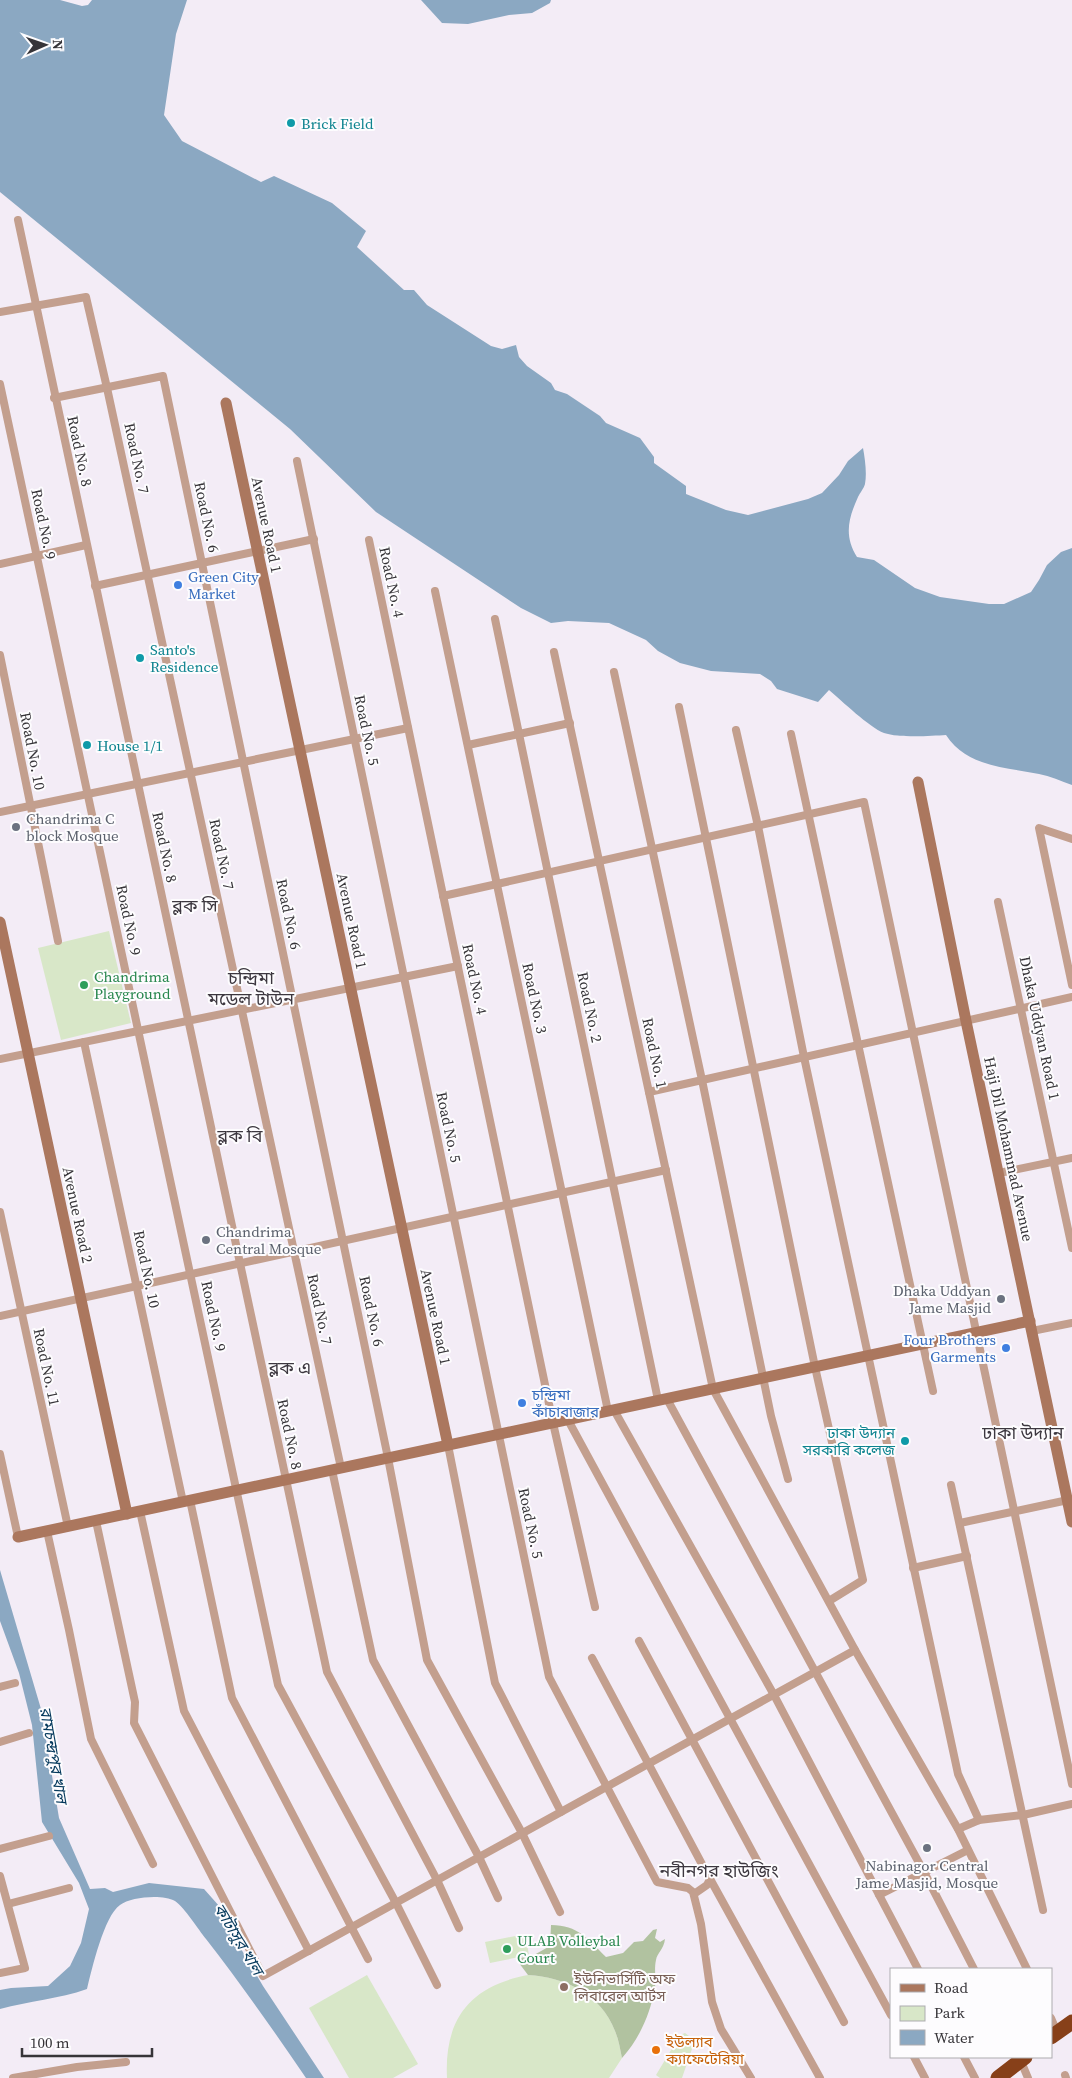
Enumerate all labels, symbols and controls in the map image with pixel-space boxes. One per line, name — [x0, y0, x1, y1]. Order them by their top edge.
north arrow — [20, 20, 70, 70]
text: N — [48, 39, 68, 50]
place label: Brick Field — [301, 113, 374, 134]
marker: Brick Field — [285, 117, 297, 129]
street label: Road No. 8 — [62, 414, 98, 488]
street label: Road No. 7 — [119, 421, 155, 495]
street label: Avenue Road 1 — [247, 475, 287, 575]
street label: Road No. 6 — [189, 480, 225, 554]
street label: Road No. 9 — [26, 487, 62, 561]
street label: Road No. 4 — [374, 545, 410, 620]
place label: Green City Market — [188, 566, 259, 604]
marker: Green City Market — [172, 579, 184, 591]
place label: Santo's Residence — [150, 639, 219, 677]
marker: Santo's Residence — [134, 652, 146, 664]
street label: Road No. 5 — [349, 693, 385, 767]
street label: Road No. 10 — [15, 710, 51, 792]
place label: House 1/1 — [97, 735, 163, 756]
marker: House 1/1 — [81, 739, 93, 751]
place label: Chandrima C block Mosque — [26, 808, 119, 846]
street label: Road No. 8 — [147, 810, 183, 884]
street label: Road No. 7 — [204, 817, 240, 891]
marker: Chandrima C block Mosque — [10, 821, 22, 833]
street label: Avenue Road 1 — [332, 871, 372, 971]
street label: Road No. 6 — [271, 877, 307, 951]
street label: Road No. 9 — [111, 883, 147, 957]
district label: ব্লক সি — [171, 893, 218, 918]
street label: Road No. 4 — [457, 942, 493, 1017]
street label: Dhaka Uddyan Road 1 — [1015, 954, 1065, 1102]
street label: Road No. 3 — [517, 961, 553, 1035]
district label: চন্দ্রিমা মডেল টাউন — [207, 965, 295, 1011]
place label: Chandrima Playground — [94, 966, 171, 1004]
street label: Road No. 2 — [572, 970, 608, 1044]
marker: Chandrima Playground — [78, 979, 90, 991]
street label: Road No. 1 — [637, 1016, 673, 1090]
street label: Haji Dil Mohammad Avenue — [979, 1055, 1039, 1244]
street label: Road No. 5 — [431, 1090, 467, 1164]
district label: ব্লক বি — [217, 1123, 263, 1148]
street label: Avenue Road 2 — [58, 1165, 98, 1265]
place label: Chandrima Central Mosque — [216, 1221, 322, 1259]
street label: Road No. 10 — [128, 1228, 166, 1310]
marker: Chandrima Central Mosque — [200, 1234, 212, 1246]
street label: Avenue Road 1 — [416, 1267, 456, 1367]
street label: Road No. 7 — [302, 1272, 338, 1346]
street label: Road No. 6 — [354, 1274, 390, 1348]
street label: Road No. 9 — [196, 1279, 232, 1353]
place label: Dhaka Uddyan Jame Masjid — [893, 1280, 991, 1318]
marker: Dhaka Uddyan Jame Masjid — [995, 1293, 1007, 1305]
street label: Road No. 11 — [28, 1326, 66, 1408]
place label: Four Brothers Garments — [903, 1329, 996, 1367]
marker: Four Brothers Garments — [1000, 1342, 1012, 1354]
district label: ব্লক এ — [268, 1355, 311, 1380]
place label: চন্দ্রিমা কাঁচাবাজার — [531, 1384, 600, 1422]
street label: Road No. 8 — [272, 1397, 308, 1471]
marker: চন্দ্রিমা কাঁচাবাজার — [516, 1397, 528, 1409]
district label: ঢাকা উদ্যান — [981, 1420, 1065, 1445]
place label: ঢাকা উদ্যান সরকারি কলেজ — [802, 1422, 896, 1460]
marker: ঢাকা উদ্যান সরকারি কলেজ — [899, 1435, 911, 1447]
street label: Road No. 5 — [513, 1486, 549, 1560]
water label: রামচন্দ্রপুর খাল — [35, 1705, 74, 1808]
marker: Nabinagor Central Jame Masjid, Mosque — [921, 1842, 933, 1854]
place label: Nabinagor Central Jame Masjid, Mosque — [855, 1855, 999, 1893]
district label: নবীনগর হাউজিং — [658, 1858, 779, 1883]
water label: কাটাসুর খাল — [209, 1899, 271, 1982]
place label: ULAB Volleybal Court — [517, 1930, 621, 1968]
marker: ULAB Volleybal Court — [501, 1943, 513, 1955]
place label: ইউনিভার্সিটি অফ লিবারেল আর্টস — [573, 1968, 676, 2006]
legend — [890, 1968, 1052, 2058]
text: Road — [934, 1977, 968, 1998]
marker: ইউনিভার্সিটি অফ লিবারেল আর্টস — [558, 1981, 570, 1993]
text: Park — [934, 2002, 966, 2023]
scale bar — [22, 2026, 152, 2058]
text: Water — [934, 2027, 975, 2048]
place label: ইউল্যাব ক্যাফেটেরিয়া — [665, 2031, 745, 2069]
text: 100 m — [30, 2032, 70, 2053]
marker: ইউল্যাব ক্যাফেটেরিয়া — [650, 2044, 662, 2056]

